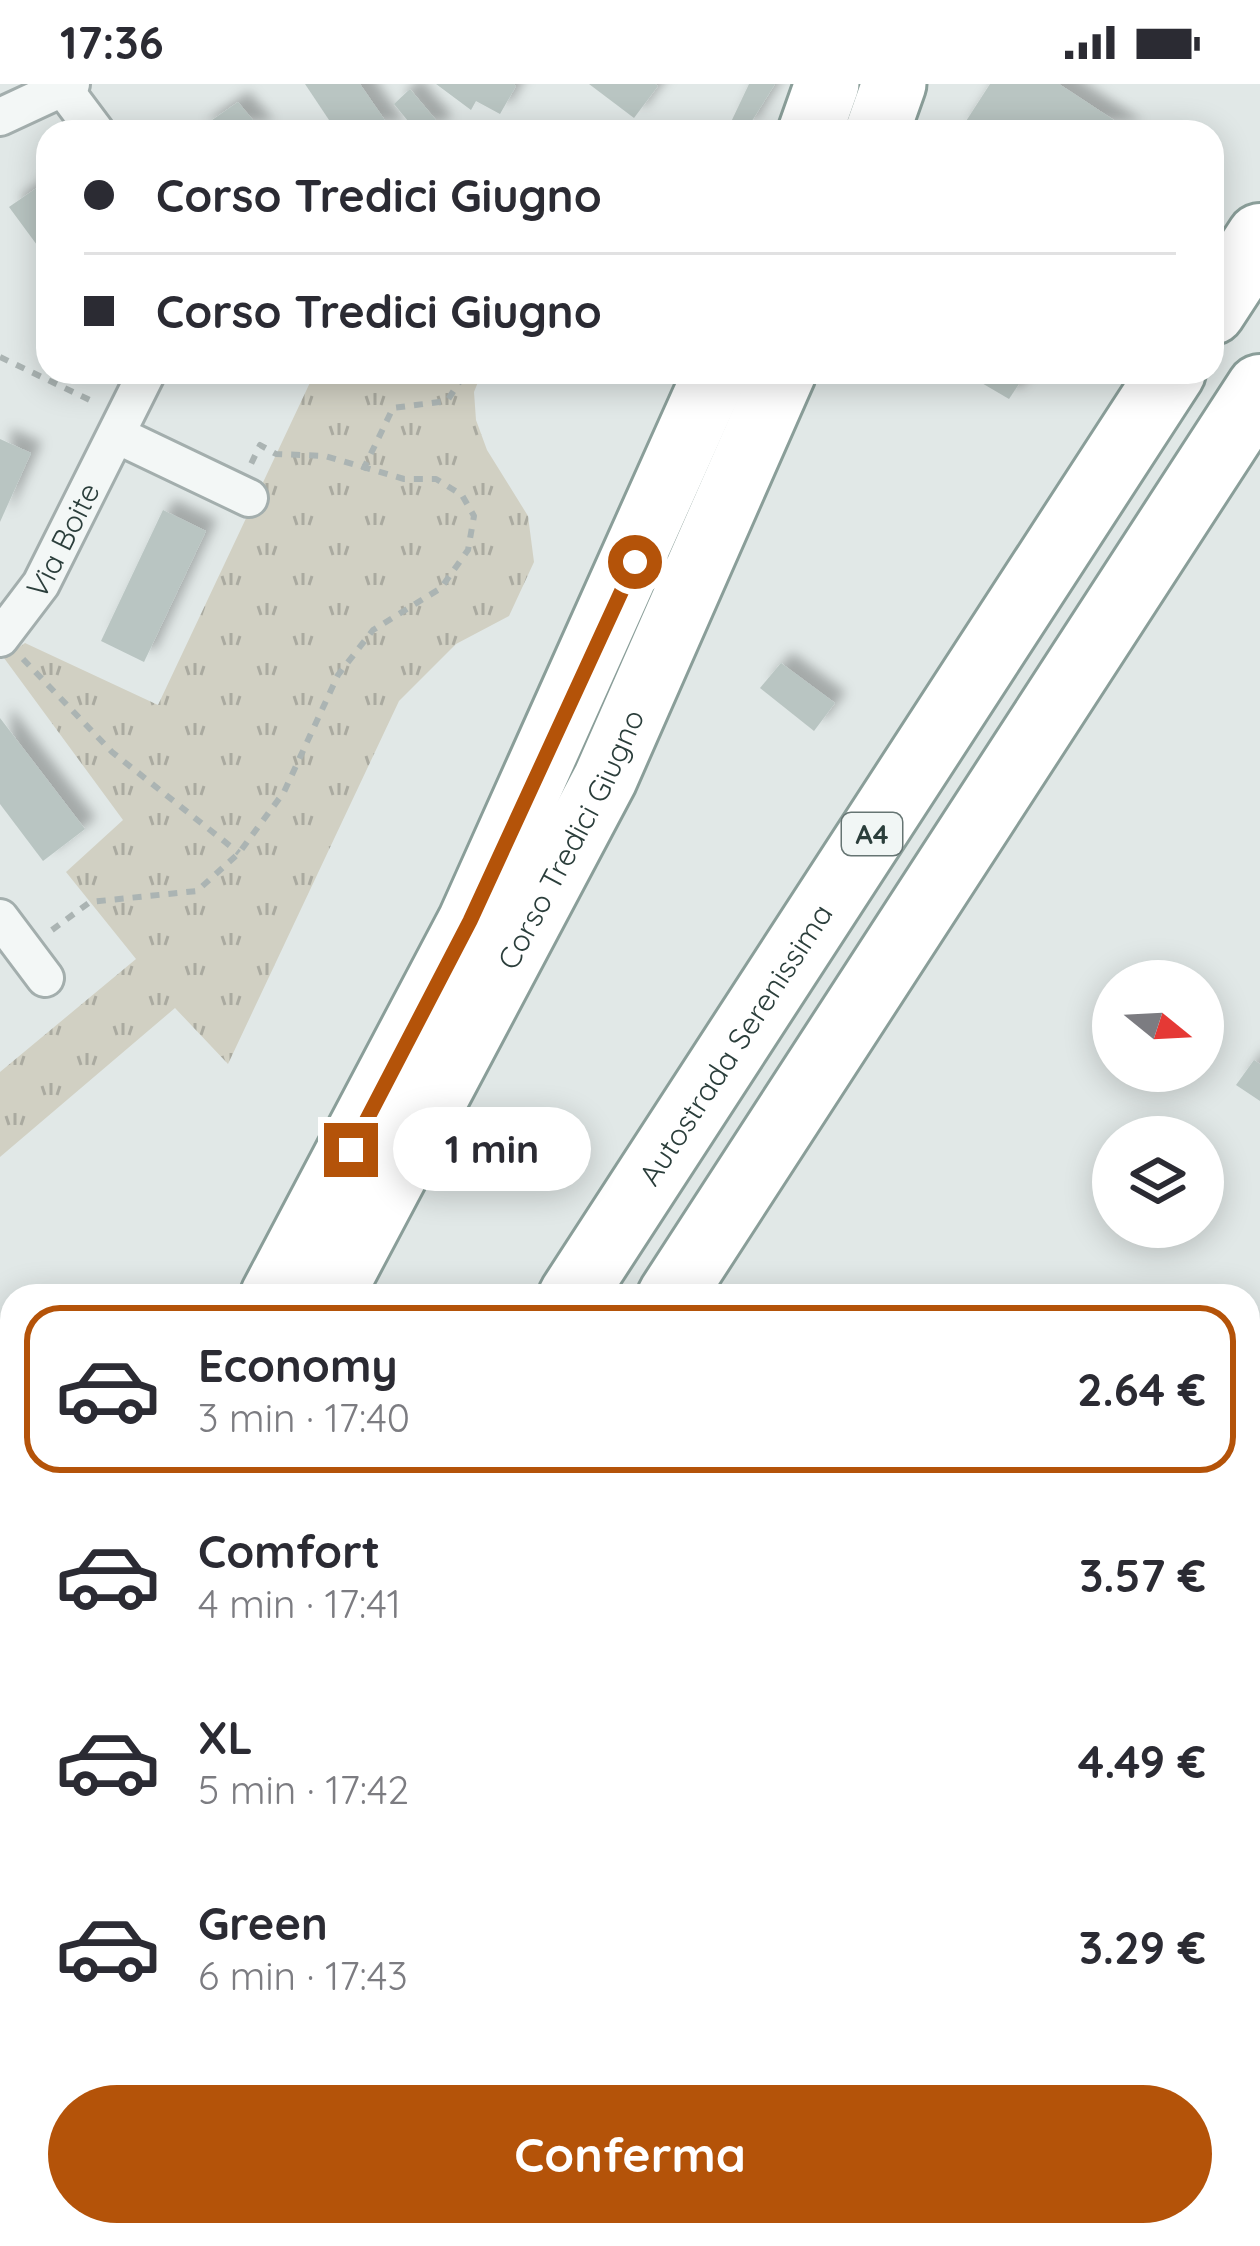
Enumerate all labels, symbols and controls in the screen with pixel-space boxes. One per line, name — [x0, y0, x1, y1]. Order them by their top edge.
text: 17:36 — [60, 14, 164, 70]
text: Corso Tredici Giugno — [156, 167, 602, 223]
text: Corso Tredici Giugno — [156, 283, 602, 339]
street label: Via Boite — [18, 476, 108, 606]
route start — [608, 535, 662, 589]
street label: Corso Tredici Giugno — [489, 703, 652, 976]
road number: A4 — [842, 813, 902, 855]
street label: Autostrada Serenissima — [630, 896, 841, 1192]
north arrow — [1092, 960, 1224, 1092]
map controls — [1092, 960, 1224, 1248]
callout: 1 min — [393, 1108, 591, 1192]
button: layers — [1092, 1116, 1224, 1248]
route end — [324, 1123, 378, 1177]
text: 1 min — [445, 1124, 539, 1173]
icon: car — [54, 1335, 162, 1443]
text: Economy — [198, 1337, 398, 1393]
text: 2.64 € — [1077, 1361, 1206, 1417]
text: 3 min · 17:40 — [198, 1393, 410, 1442]
icon: car — [54, 1521, 162, 1629]
text: Comfort — [198, 1523, 380, 1579]
text: 3.57 € — [1079, 1547, 1206, 1603]
text: 4 min · 17:41 — [198, 1579, 401, 1628]
icon: car — [54, 1707, 162, 1815]
text: XL — [198, 1709, 253, 1765]
text: 4.49 € — [1078, 1733, 1206, 1789]
text: 5 min · 17:42 — [198, 1765, 409, 1814]
icon: car — [54, 1893, 162, 2001]
text: Green — [198, 1895, 328, 1951]
text: 3.29 € — [1079, 1919, 1206, 1975]
text: 6 min · 17:43 — [198, 1951, 408, 2000]
button: Conferma — [48, 2085, 1212, 2223]

